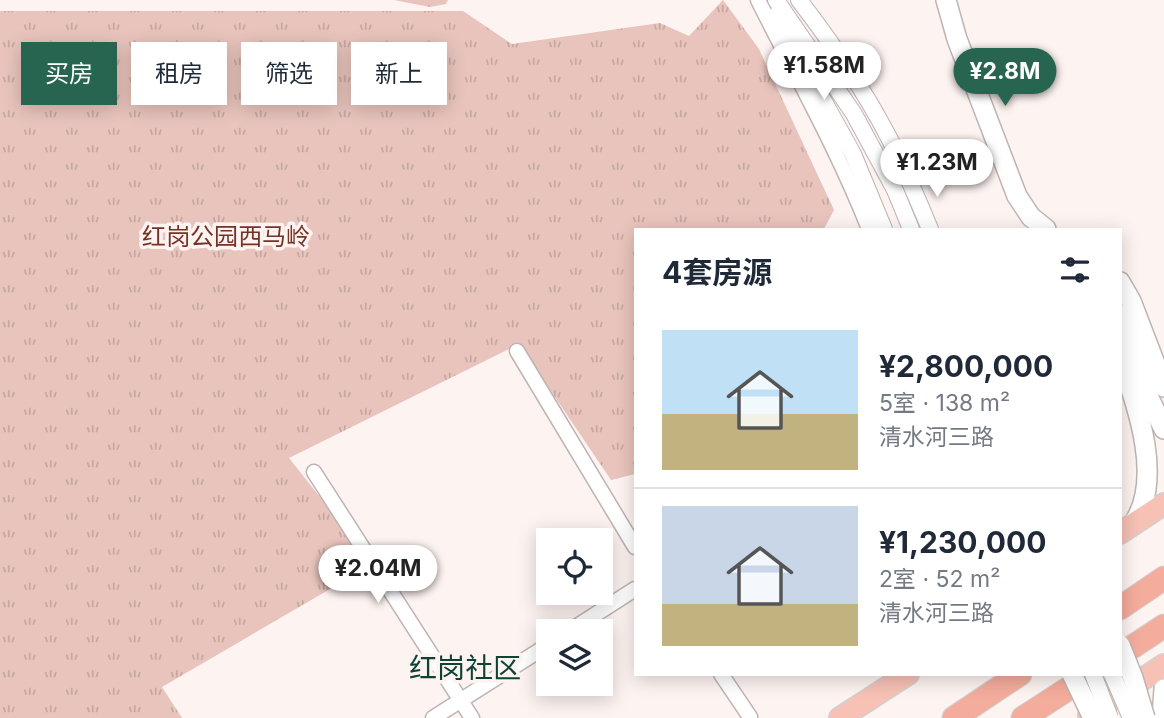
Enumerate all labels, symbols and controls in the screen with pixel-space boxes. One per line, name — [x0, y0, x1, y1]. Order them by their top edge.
chip: 买房 — [21, 42, 117, 105]
chip: 租房 — [131, 42, 227, 105]
chip: 筛选 — [241, 42, 337, 105]
chip: 新上 — [351, 42, 447, 105]
pin: ¥1.58M — [767, 42, 881, 102]
pin: ¥2.8M — [956, 48, 1054, 108]
text: ¥1.58M — [783, 51, 865, 79]
text: ¥2.8M — [969, 57, 1041, 85]
pin: ¥1.23M — [880, 140, 994, 199]
text: ¥1.23M — [896, 148, 978, 176]
park label: 红岗公园西马岭 — [142, 222, 310, 251]
icon: filters — [1056, 251, 1094, 289]
text: 4套房源 — [662, 254, 772, 290]
text: ¥2,800,000 — [879, 348, 1053, 384]
icon: home — [718, 358, 802, 442]
text: 5室 · 138 m² — [879, 389, 1010, 417]
text: 清水河三路 — [879, 423, 994, 451]
text: ¥1,230,000 — [879, 524, 1047, 560]
map controls — [536, 528, 613, 696]
button: locate — [536, 528, 613, 605]
icon: home — [718, 534, 802, 618]
pin: ¥2.04M — [321, 546, 435, 605]
text: ¥2.04M — [334, 554, 422, 582]
text: 2室 · 52 m² — [879, 565, 1000, 593]
text: 清水河三路 — [879, 599, 994, 627]
button: layers — [536, 619, 613, 696]
district label: 红岗社区 — [409, 651, 521, 685]

